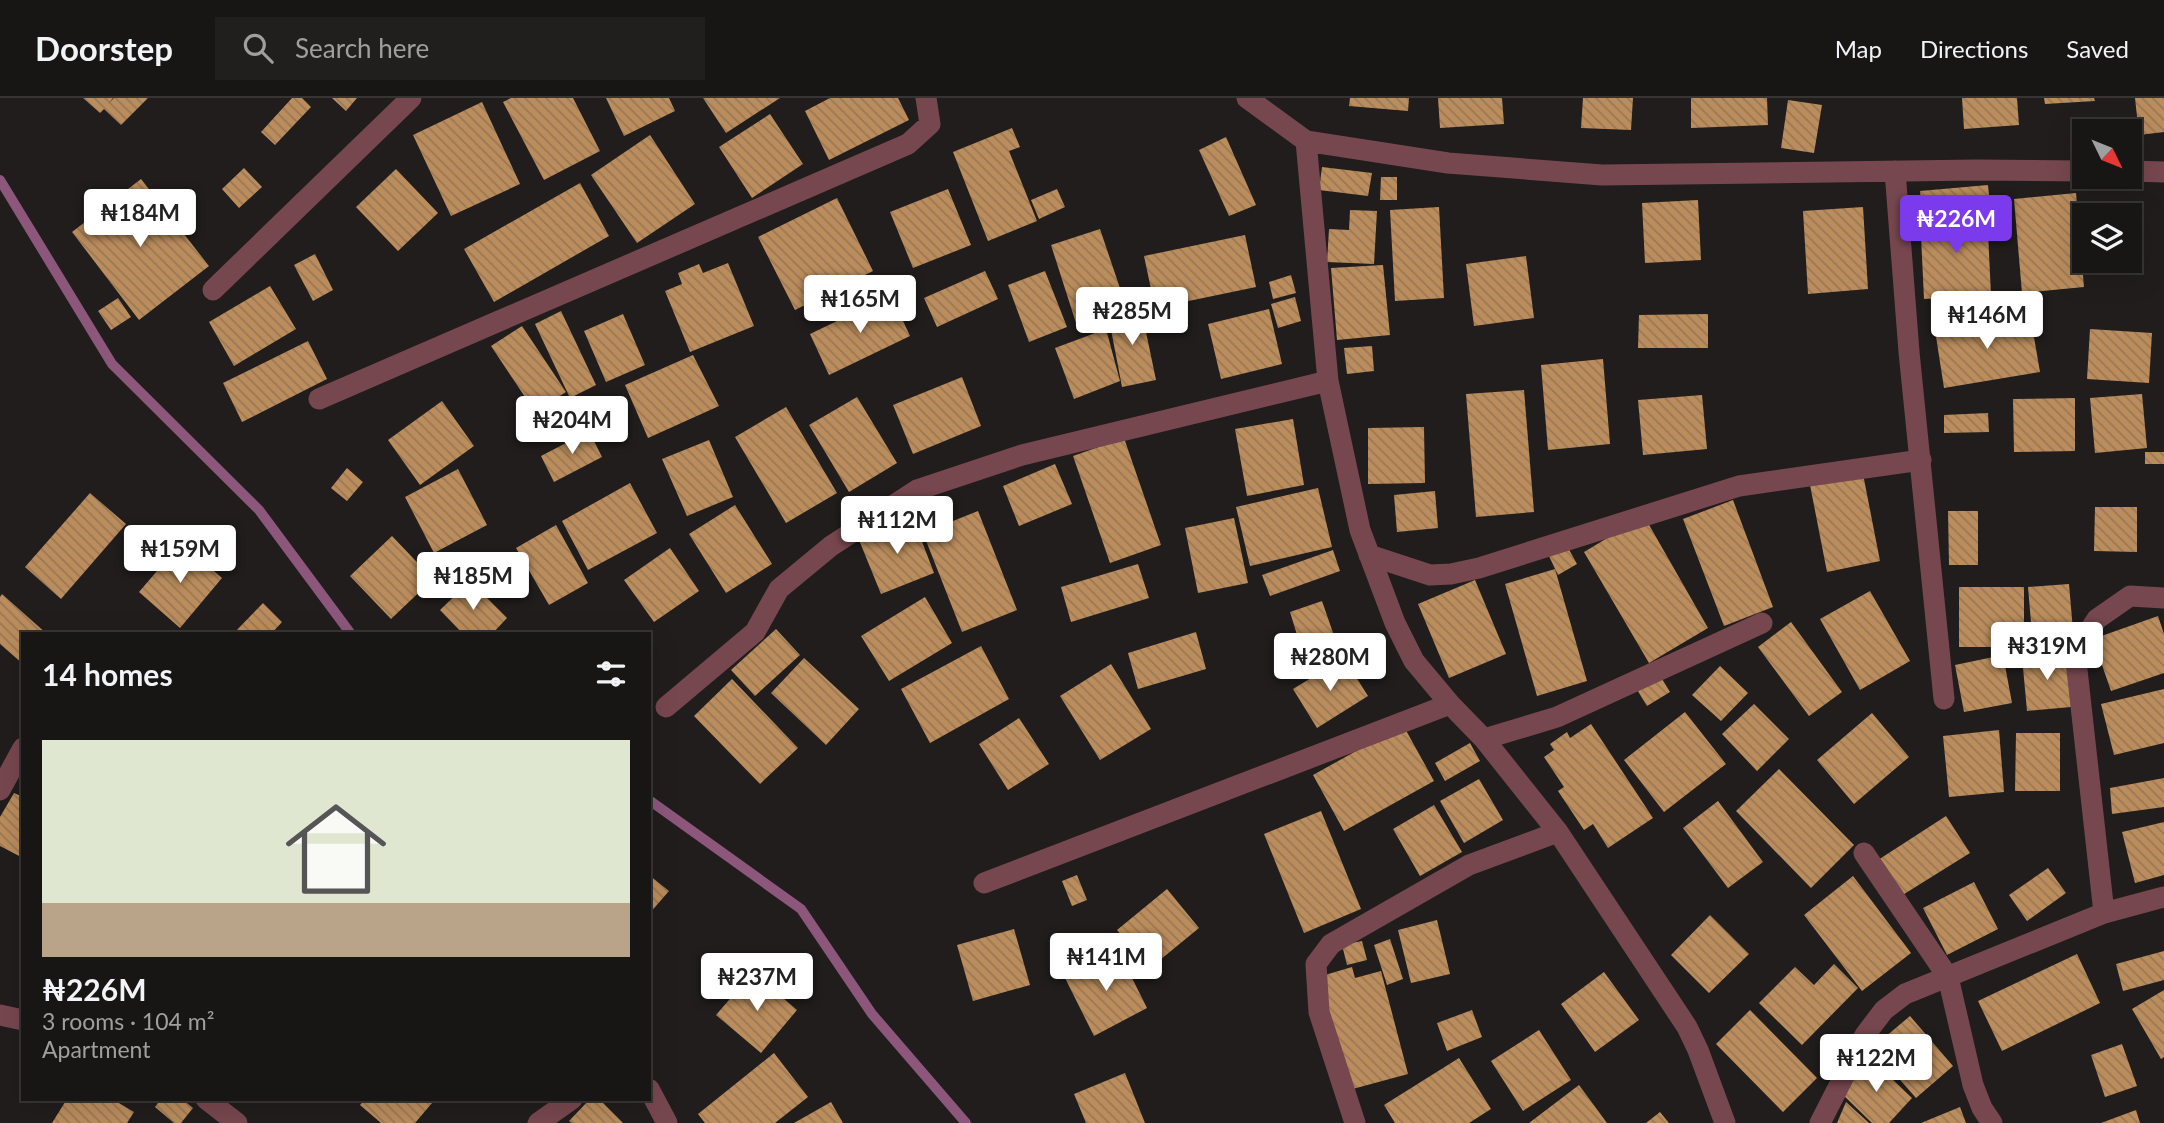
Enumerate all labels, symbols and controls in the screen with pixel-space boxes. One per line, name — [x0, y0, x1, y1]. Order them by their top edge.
search box — [215, 17, 705, 80]
text: Doorstep — [35, 28, 173, 68]
icon: search — [239, 29, 277, 67]
text: Search here — [295, 32, 429, 64]
text: Map — [1835, 34, 1882, 63]
text: Directions — [1920, 34, 2028, 63]
text: Saved — [2066, 34, 2129, 63]
north arrow — [2072, 119, 2142, 189]
map controls — [2072, 119, 2142, 273]
pin: ₦184M — [91, 190, 189, 249]
pin: ₦226M — [1907, 195, 2005, 255]
text: ₦184M — [100, 198, 180, 226]
button: layers — [2072, 203, 2142, 273]
text: ₦226M — [1916, 204, 1996, 232]
pin: ₦165M — [811, 275, 909, 335]
text: ₦165M — [820, 284, 900, 312]
pin: ₦285M — [1083, 288, 1181, 347]
pin: ₦146M — [1938, 292, 2036, 351]
text: ₦285M — [1092, 296, 1172, 324]
text: ₦146M — [1947, 300, 2027, 328]
pin: ₦204M — [523, 396, 621, 456]
text: ₦204M — [532, 405, 612, 433]
pin: ₦112M — [848, 496, 946, 556]
text: ₦112M — [857, 505, 937, 533]
pin: ₦159M — [131, 526, 229, 585]
text: ₦159M — [140, 534, 220, 562]
pin: ₦185M — [424, 552, 522, 612]
text: ₦185M — [433, 561, 513, 589]
pin: ₦319M — [1998, 622, 2096, 682]
text: ₦319M — [2007, 631, 2087, 659]
pin: ₦280M — [1281, 634, 1379, 693]
text: ₦280M — [1290, 642, 1370, 670]
icon: filters — [592, 655, 630, 693]
text: 14 homes — [42, 656, 173, 692]
icon: home — [273, 786, 399, 912]
pin: ₦141M — [1057, 934, 1155, 993]
text: ₦141M — [1066, 942, 1146, 970]
pin: ₦237M — [708, 954, 806, 1013]
text: ₦237M — [717, 962, 797, 990]
text: ₦226M — [42, 971, 147, 1007]
text: 3 rooms · 104 m² — [42, 1007, 214, 1035]
pin: ₦122M — [1827, 1034, 1925, 1094]
text: Apartment — [42, 1035, 150, 1063]
text: ₦122M — [1836, 1043, 1916, 1071]

